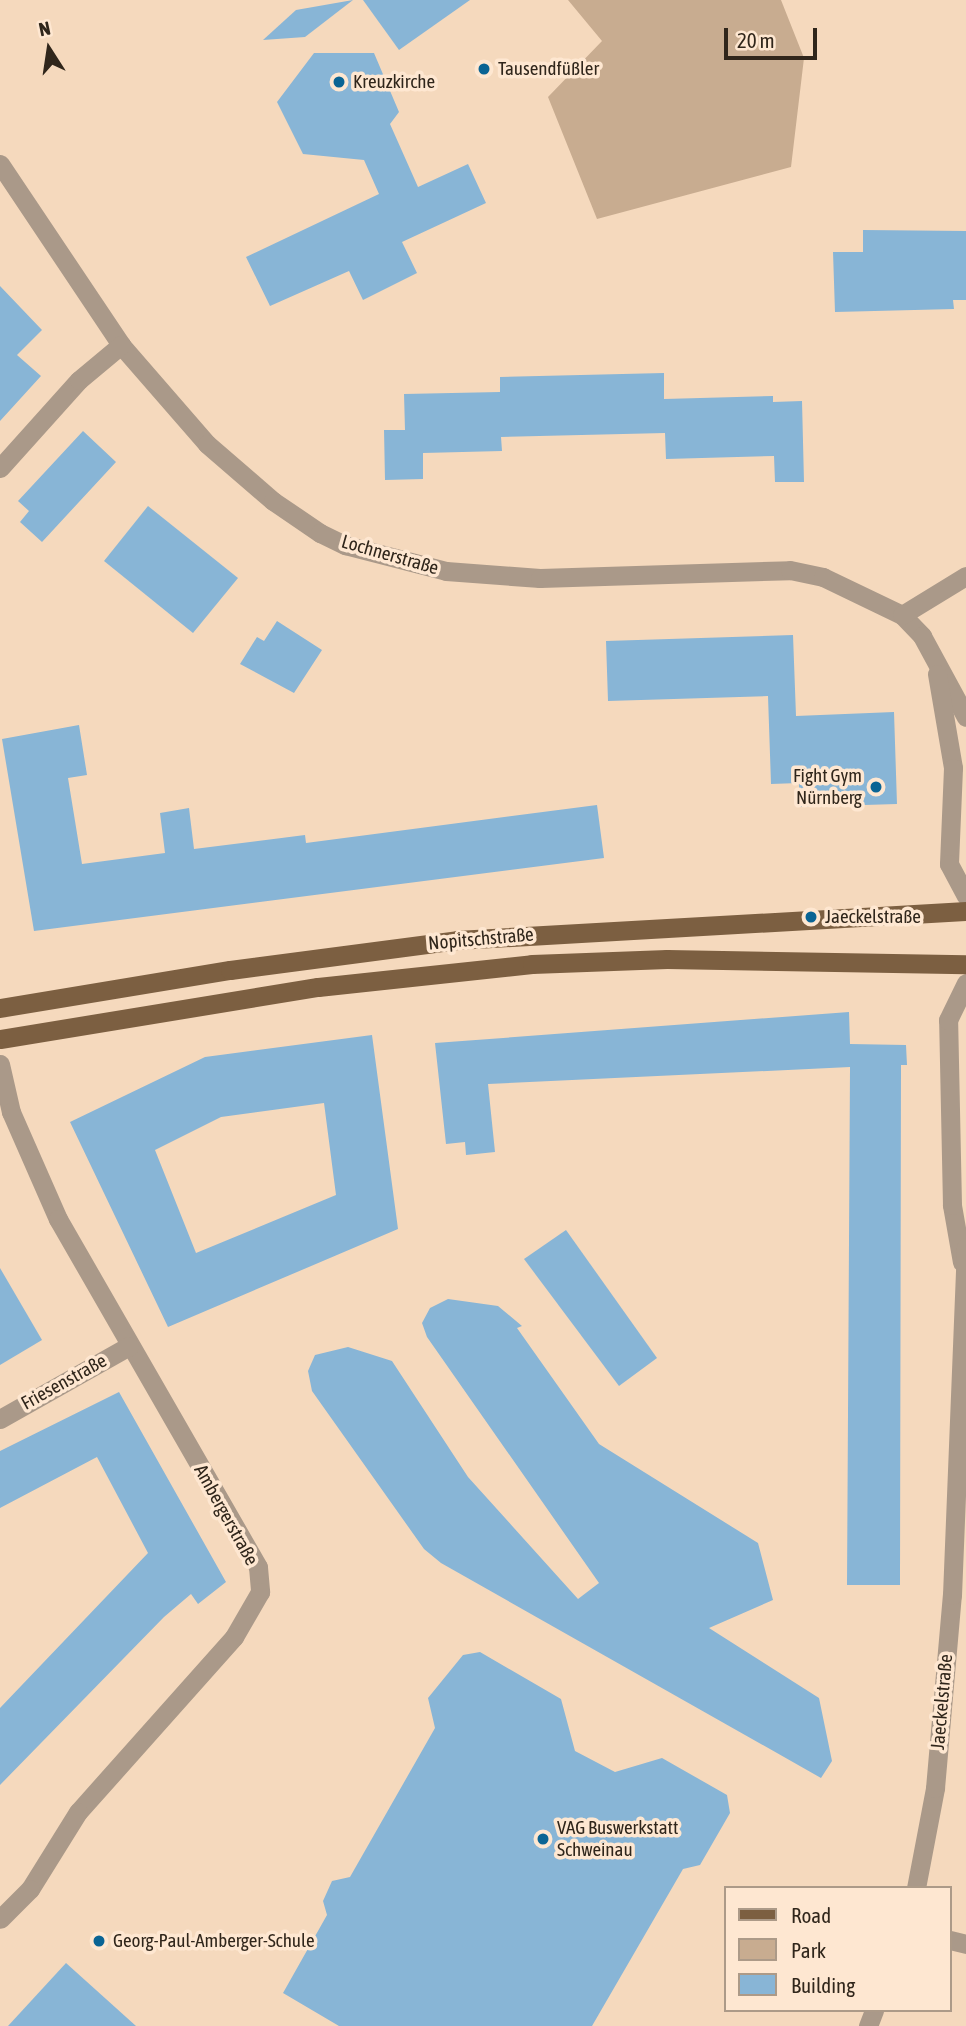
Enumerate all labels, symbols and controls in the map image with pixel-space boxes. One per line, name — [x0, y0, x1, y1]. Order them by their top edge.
north arrow — [14, 14, 84, 84]
scale bar — [728, 14, 821, 58]
text: N — [37, 17, 52, 40]
text: 20 m — [737, 28, 775, 52]
place label: Tausendfüßler — [498, 58, 599, 80]
marker: Tausendfüßler — [476, 61, 492, 77]
place label: Kreuzkirche — [353, 71, 435, 93]
marker: Kreuzkirche — [331, 74, 347, 90]
street label: Lochnerstraße — [339, 530, 441, 580]
place label: Fight Gym Nürnberg — [793, 765, 862, 809]
marker: Fight Gym Nürnberg — [868, 779, 884, 795]
place label: Jaeckelstraße — [825, 906, 921, 928]
marker: Jaeckelstraße — [803, 909, 819, 925]
street label: Nopitschstraße — [427, 923, 535, 955]
street label: Friesenstraße — [17, 1349, 111, 1415]
street label: Ambergerstraße — [189, 1461, 263, 1569]
street label: Jaeckelstraße — [926, 1653, 958, 1751]
place label: VAG Buswerkstatt Schweinau — [557, 1817, 679, 1861]
marker: VAG Buswerkstatt Schweinau — [535, 1831, 551, 1847]
legend — [724, 1886, 952, 2012]
text: Road — [791, 1903, 831, 1927]
place label: Georg-Paul-Amberger-Schule — [113, 1930, 315, 1952]
marker: Georg-Paul-Amberger-Schule — [91, 1933, 107, 1949]
text: Park — [791, 1938, 826, 1962]
text: Building — [791, 1973, 855, 1997]

